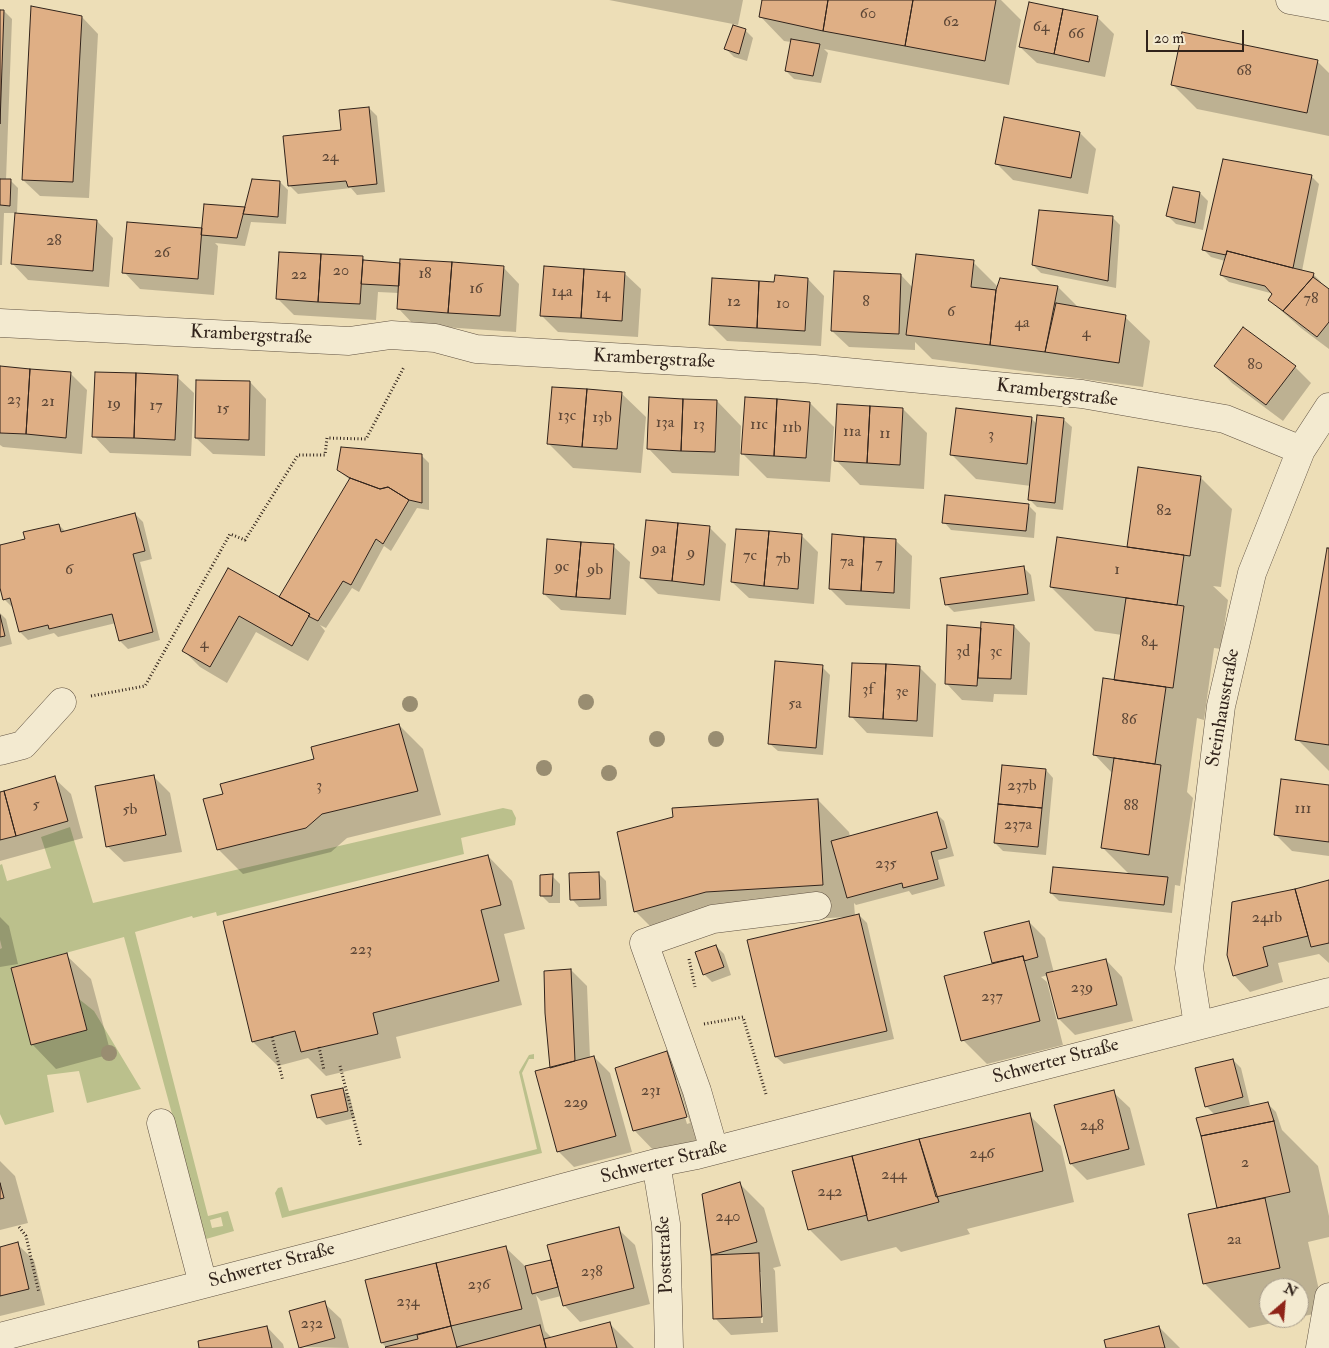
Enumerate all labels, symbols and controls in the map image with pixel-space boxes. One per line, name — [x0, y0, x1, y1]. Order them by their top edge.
house number: 60 — [860, 5, 876, 25]
house number: 62 — [943, 13, 959, 33]
house number: 64 — [1033, 18, 1049, 38]
scale bar — [1149, 20, 1246, 52]
house number: 66 — [1068, 25, 1084, 45]
text: 20 m — [1154, 29, 1184, 48]
house number: 68 — [1236, 62, 1252, 82]
house number: 24 — [322, 148, 338, 168]
house number: 28 — [46, 232, 62, 252]
house number: 26 — [154, 244, 170, 264]
house number: 20 — [333, 262, 349, 282]
house number: 18 — [418, 265, 432, 285]
house number: 22 — [291, 266, 307, 286]
house number: 16 — [469, 280, 483, 300]
house number: 14a — [552, 283, 572, 303]
house number: 14 — [596, 285, 610, 305]
house number: 78 — [1304, 290, 1318, 310]
house number: 12 — [727, 293, 741, 313]
house number: 8 — [862, 293, 870, 313]
house number: 10 — [776, 295, 790, 315]
house number: 6 — [947, 303, 955, 323]
house number: 4a — [1014, 314, 1030, 334]
street label: Krambergstraße — [189, 321, 313, 351]
house number: 4 — [1082, 324, 1090, 344]
street label: Krambergstraße — [592, 345, 716, 375]
house number: 80 — [1247, 356, 1263, 376]
street label: Krambergstraße — [995, 375, 1119, 413]
house number: 23 — [7, 391, 21, 411]
house number: 21 — [41, 393, 55, 413]
house number: 19 — [107, 395, 121, 415]
house number: 17 — [149, 397, 163, 417]
house number: 15 — [217, 400, 229, 420]
house number: 13c — [558, 407, 576, 427]
house number: 13b — [592, 409, 612, 429]
house number: 13a — [656, 414, 674, 434]
house number: 13 — [693, 416, 705, 436]
house number: 11c — [750, 416, 768, 436]
house number: 11b — [782, 419, 802, 439]
house number: 11a — [843, 423, 861, 443]
house number: 11 — [879, 425, 891, 445]
house number: 3 — [988, 426, 994, 446]
house number: 82 — [1156, 502, 1172, 522]
house number: 9a — [652, 540, 666, 560]
house number: 9 — [687, 544, 695, 564]
house number: 7c — [743, 547, 757, 567]
house number: 7b — [775, 550, 791, 570]
house number: 7a — [840, 553, 854, 573]
house number: 7 — [875, 555, 883, 575]
house number: 9c — [555, 558, 569, 578]
house number: 6 — [65, 561, 73, 581]
house number: 9b — [587, 561, 603, 581]
house number: 1 — [1114, 561, 1120, 581]
house number: 84 — [1141, 633, 1157, 653]
house number: 4 — [200, 635, 208, 655]
house number: 3d — [956, 643, 970, 663]
house number: 3c — [990, 643, 1002, 663]
street label: Steinhausstraße — [1202, 647, 1246, 769]
house number: 3f — [862, 681, 874, 701]
house number: 3e — [896, 683, 908, 703]
house number: 5a — [788, 695, 802, 715]
house number: 86 — [1121, 711, 1137, 731]
house number: 3 — [316, 777, 322, 797]
house number: 237b — [1007, 777, 1037, 797]
house number: 5 — [32, 796, 40, 816]
house number: 88 — [1123, 797, 1139, 817]
house number: 111 — [1294, 800, 1312, 820]
house number: 5b — [123, 801, 137, 821]
house number: 237a — [1004, 816, 1032, 836]
house number: 235 — [875, 855, 897, 875]
house number: 241b — [1252, 909, 1282, 929]
house number: 223 — [350, 941, 372, 961]
house number: 239 — [1071, 979, 1093, 999]
house number: 237 — [981, 988, 1003, 1008]
street label: Schwerter Straße — [990, 1034, 1122, 1090]
house number: 231 — [641, 1082, 661, 1102]
house number: 229 — [564, 1094, 588, 1114]
house number: 248 — [1080, 1117, 1104, 1137]
street label: Schwerter Straße — [598, 1136, 730, 1190]
house number: 246 — [970, 1145, 994, 1165]
house number: 2 — [1241, 1154, 1249, 1174]
house number: 244 — [881, 1166, 907, 1186]
house number: 242 — [818, 1183, 842, 1203]
house number: 240 — [716, 1208, 740, 1228]
street label: Poststraße — [653, 1215, 679, 1295]
house number: 2a — [1227, 1231, 1241, 1251]
street label: Schwerter Straße — [206, 1238, 338, 1294]
house number: 238 — [581, 1263, 603, 1283]
house number: 236 — [468, 1276, 490, 1296]
north arrow — [1259, 1278, 1309, 1328]
text: N — [1281, 1280, 1300, 1300]
house number: 234 — [397, 1293, 419, 1313]
house number: 232 — [301, 1315, 323, 1335]

